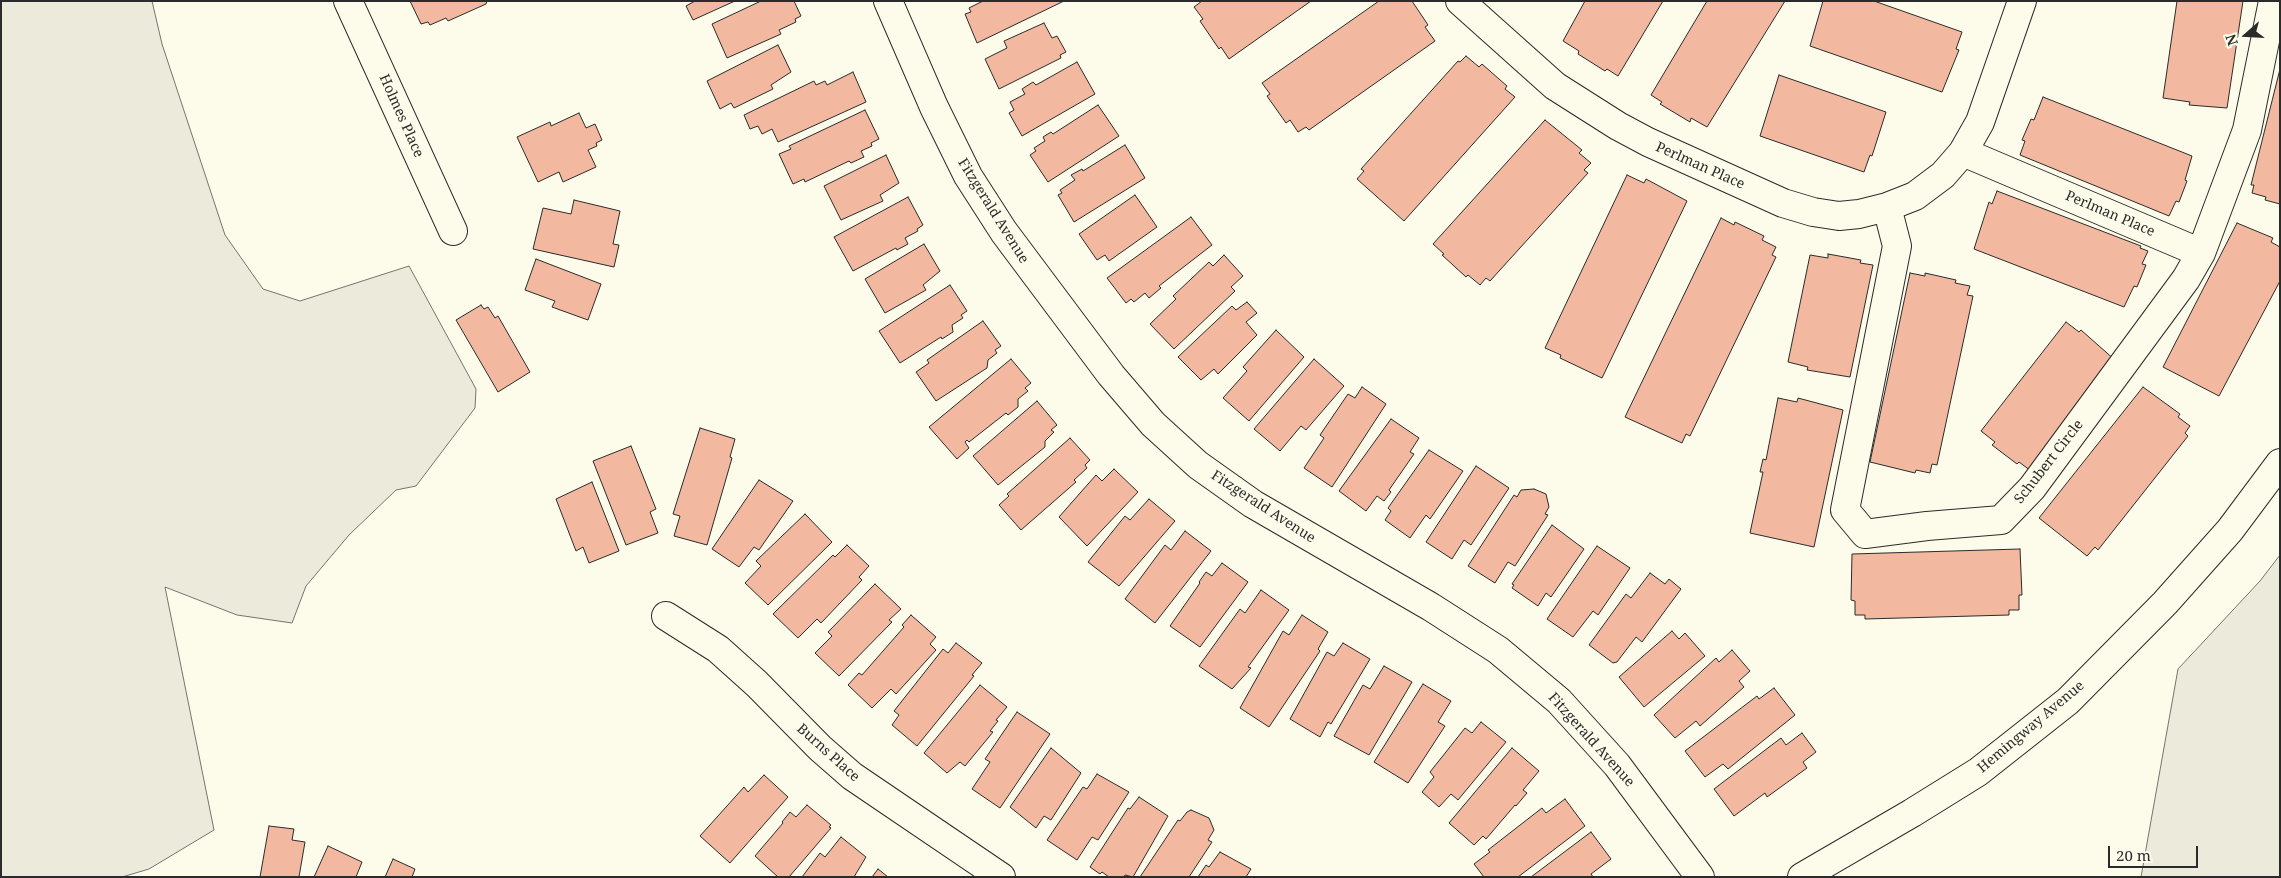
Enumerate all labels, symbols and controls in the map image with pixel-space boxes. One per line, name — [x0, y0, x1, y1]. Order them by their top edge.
north arrow — [2221, 10, 2271, 60]
text: N — [2221, 32, 2242, 48]
street label: Holmes Place — [375, 72, 427, 160]
street label: Perlman Place — [1653, 139, 1747, 193]
street label: Fitzgerald Avenue — [954, 155, 1032, 267]
street label: Perlman Place — [2063, 188, 2157, 240]
street label: Schubert Circle — [2011, 417, 2087, 507]
street label: Fitzgerald Avenue — [1208, 467, 1318, 547]
street label: Hemingway Avenue — [1974, 677, 2088, 777]
street label: Fitzgerald Avenue — [1544, 690, 1638, 790]
street label: Burns Place — [793, 720, 863, 786]
scale bar — [2111, 836, 2201, 868]
text: 20 m — [2116, 845, 2151, 865]

